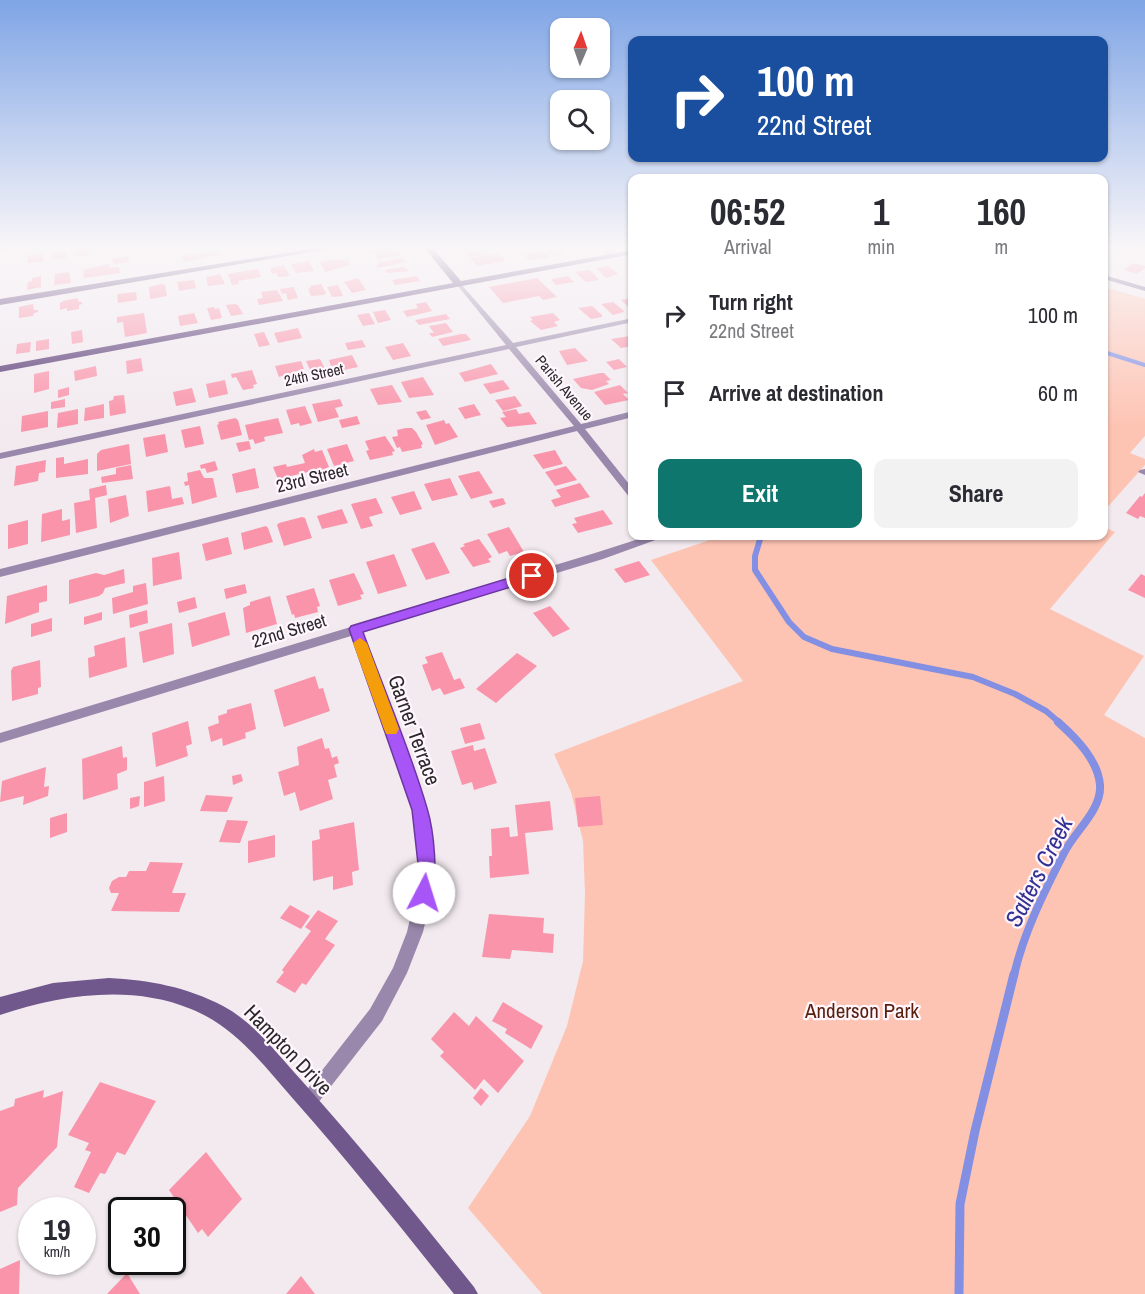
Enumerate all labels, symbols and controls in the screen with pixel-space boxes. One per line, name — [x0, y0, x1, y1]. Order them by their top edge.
north arrow — [550, 18, 610, 78]
map controls — [550, 18, 610, 150]
text: 100 m — [757, 53, 855, 109]
icon: right — [658, 60, 736, 138]
button: search — [550, 90, 610, 150]
text: 22nd Street — [757, 107, 871, 143]
text: 06:52 — [710, 188, 785, 236]
text: 1 — [873, 188, 889, 236]
text: 160 — [977, 188, 1026, 236]
text: Arrival — [724, 233, 771, 260]
text: min — [867, 233, 895, 260]
text: m — [995, 233, 1008, 260]
text: Turn right — [709, 287, 793, 317]
icon: right — [658, 299, 691, 332]
text: 100 m — [1028, 300, 1078, 330]
text: 22nd Street — [709, 317, 794, 344]
street label: Parish Avenue — [531, 350, 598, 425]
street label: 24th Street — [282, 358, 346, 391]
icon: arrive — [658, 377, 691, 410]
text: Arrive at destination — [709, 378, 883, 408]
text: 60 m — [1038, 378, 1078, 408]
street label: 23rd Street — [273, 457, 350, 498]
button: Exit — [658, 459, 862, 528]
button: Share — [874, 459, 1078, 528]
pin — [506, 550, 557, 601]
icon: arrive — [515, 559, 548, 592]
street label: 22nd Street — [249, 607, 329, 654]
street label: Garner Terrace — [381, 671, 448, 789]
water label: Salters Creek — [997, 810, 1080, 932]
position arrow — [392, 861, 456, 925]
park label: Anderson Park — [804, 996, 919, 1025]
street label: Hampton Drive — [238, 998, 339, 1101]
speed limit sign: 30 — [108, 1197, 186, 1275]
text: 19 — [43, 1209, 71, 1249]
text: km/h — [44, 1241, 70, 1262]

